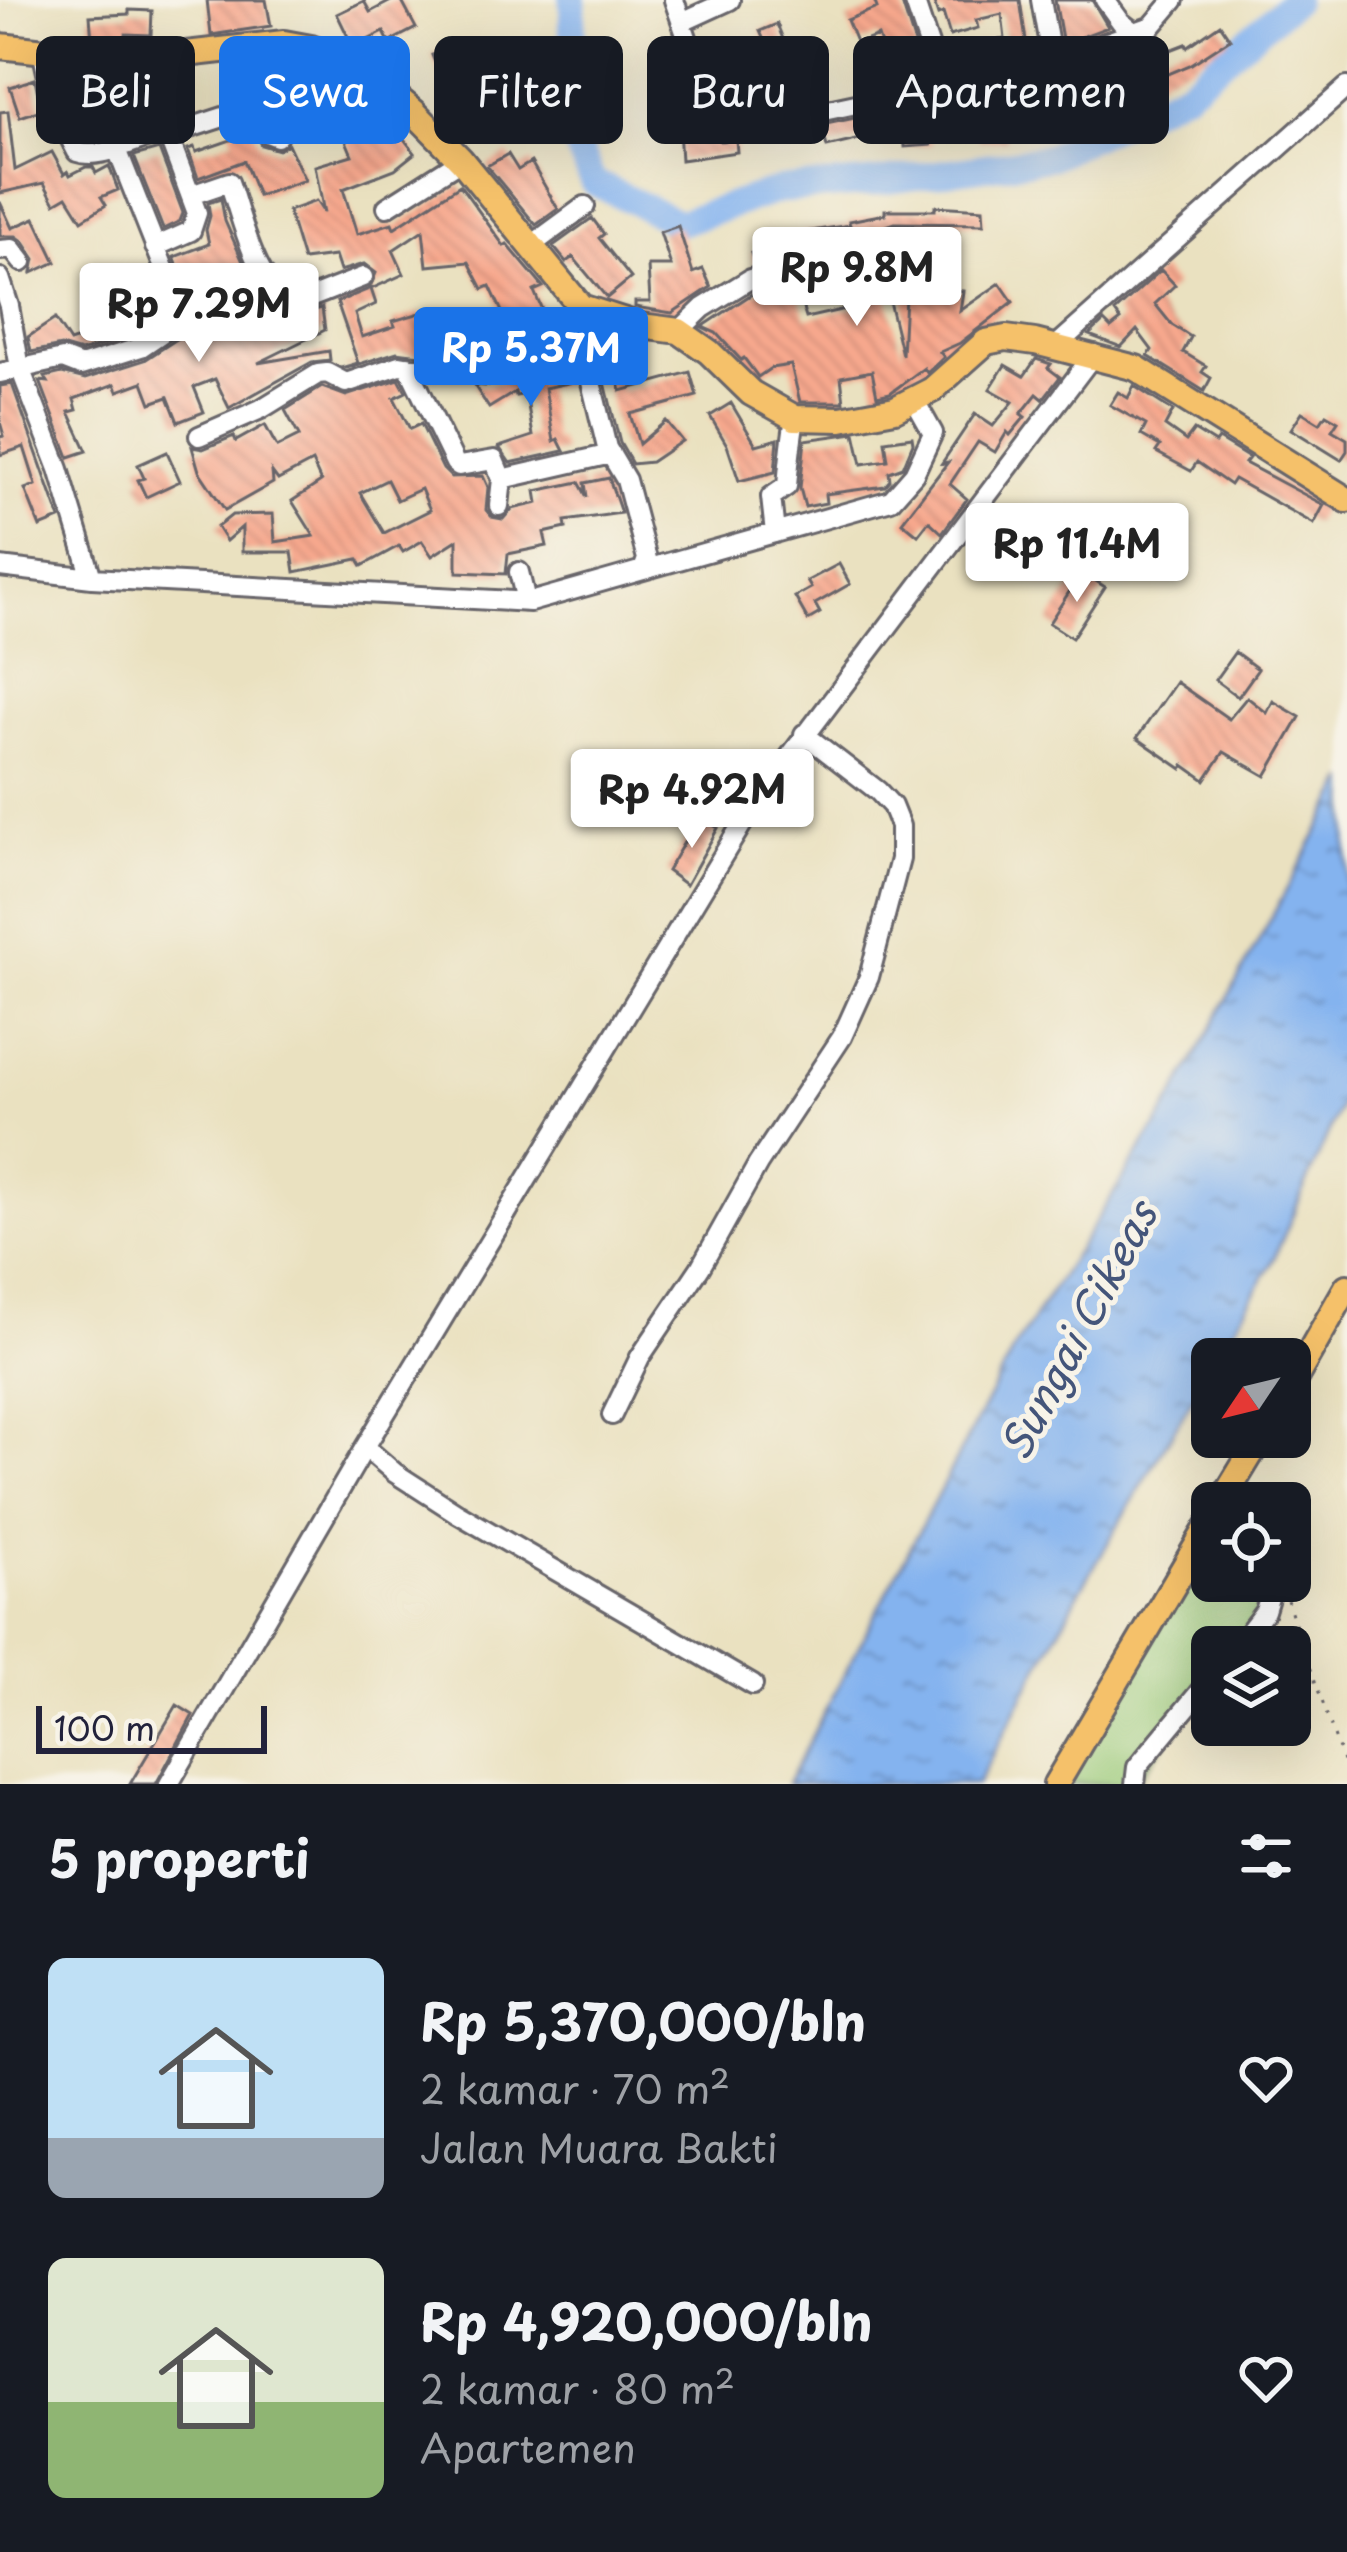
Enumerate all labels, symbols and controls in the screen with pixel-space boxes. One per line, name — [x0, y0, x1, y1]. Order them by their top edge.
chip: Beli — [36, 36, 195, 144]
chip: Sewa — [219, 36, 410, 144]
chip: Filter — [434, 36, 623, 144]
chip: Baru — [647, 36, 829, 144]
chip: Apartemen — [853, 36, 1169, 144]
pin: Rp 9.8M — [746, 227, 968, 329]
text: Rp 9.8M — [779, 236, 935, 295]
pin: Rp 7.29M — [75, 263, 323, 365]
text: Rp 7.29M — [107, 272, 291, 331]
pin: Rp 5.37M — [407, 307, 655, 409]
text: Rp 5.37M — [441, 316, 621, 375]
pin: Rp 11.4M — [953, 503, 1201, 605]
text: Rp 11.4M — [993, 512, 1161, 571]
pin: Rp 4.92M — [568, 749, 816, 851]
text: Rp 4.92M — [598, 758, 786, 817]
water label: Sungai Cikeas — [982, 1186, 1173, 1470]
north arrow — [1191, 1338, 1311, 1458]
map controls — [1191, 1338, 1311, 1746]
button: locate — [1191, 1482, 1311, 1602]
button: layers — [1191, 1626, 1311, 1746]
scale bar — [36, 1700, 267, 1753]
text: 100 m — [54, 1702, 155, 1752]
text: 5 properti — [48, 1818, 310, 1895]
icon: filters — [1233, 1823, 1299, 1889]
text: Rp 5,370,000/bln — [420, 1981, 866, 2058]
icon: home — [144, 2006, 288, 2150]
icon: heart — [1233, 2045, 1299, 2111]
text: 2 kamar · 70 m² — [420, 2058, 730, 2117]
text: Jalan Muara Bakti — [420, 2117, 778, 2176]
text: Rp 4,920,000/bln — [420, 2281, 873, 2358]
icon: home — [144, 2306, 288, 2450]
icon: heart — [1233, 2345, 1299, 2411]
text: 2 kamar · 80 m² — [420, 2358, 735, 2417]
text: Apartemen — [420, 2417, 636, 2476]

